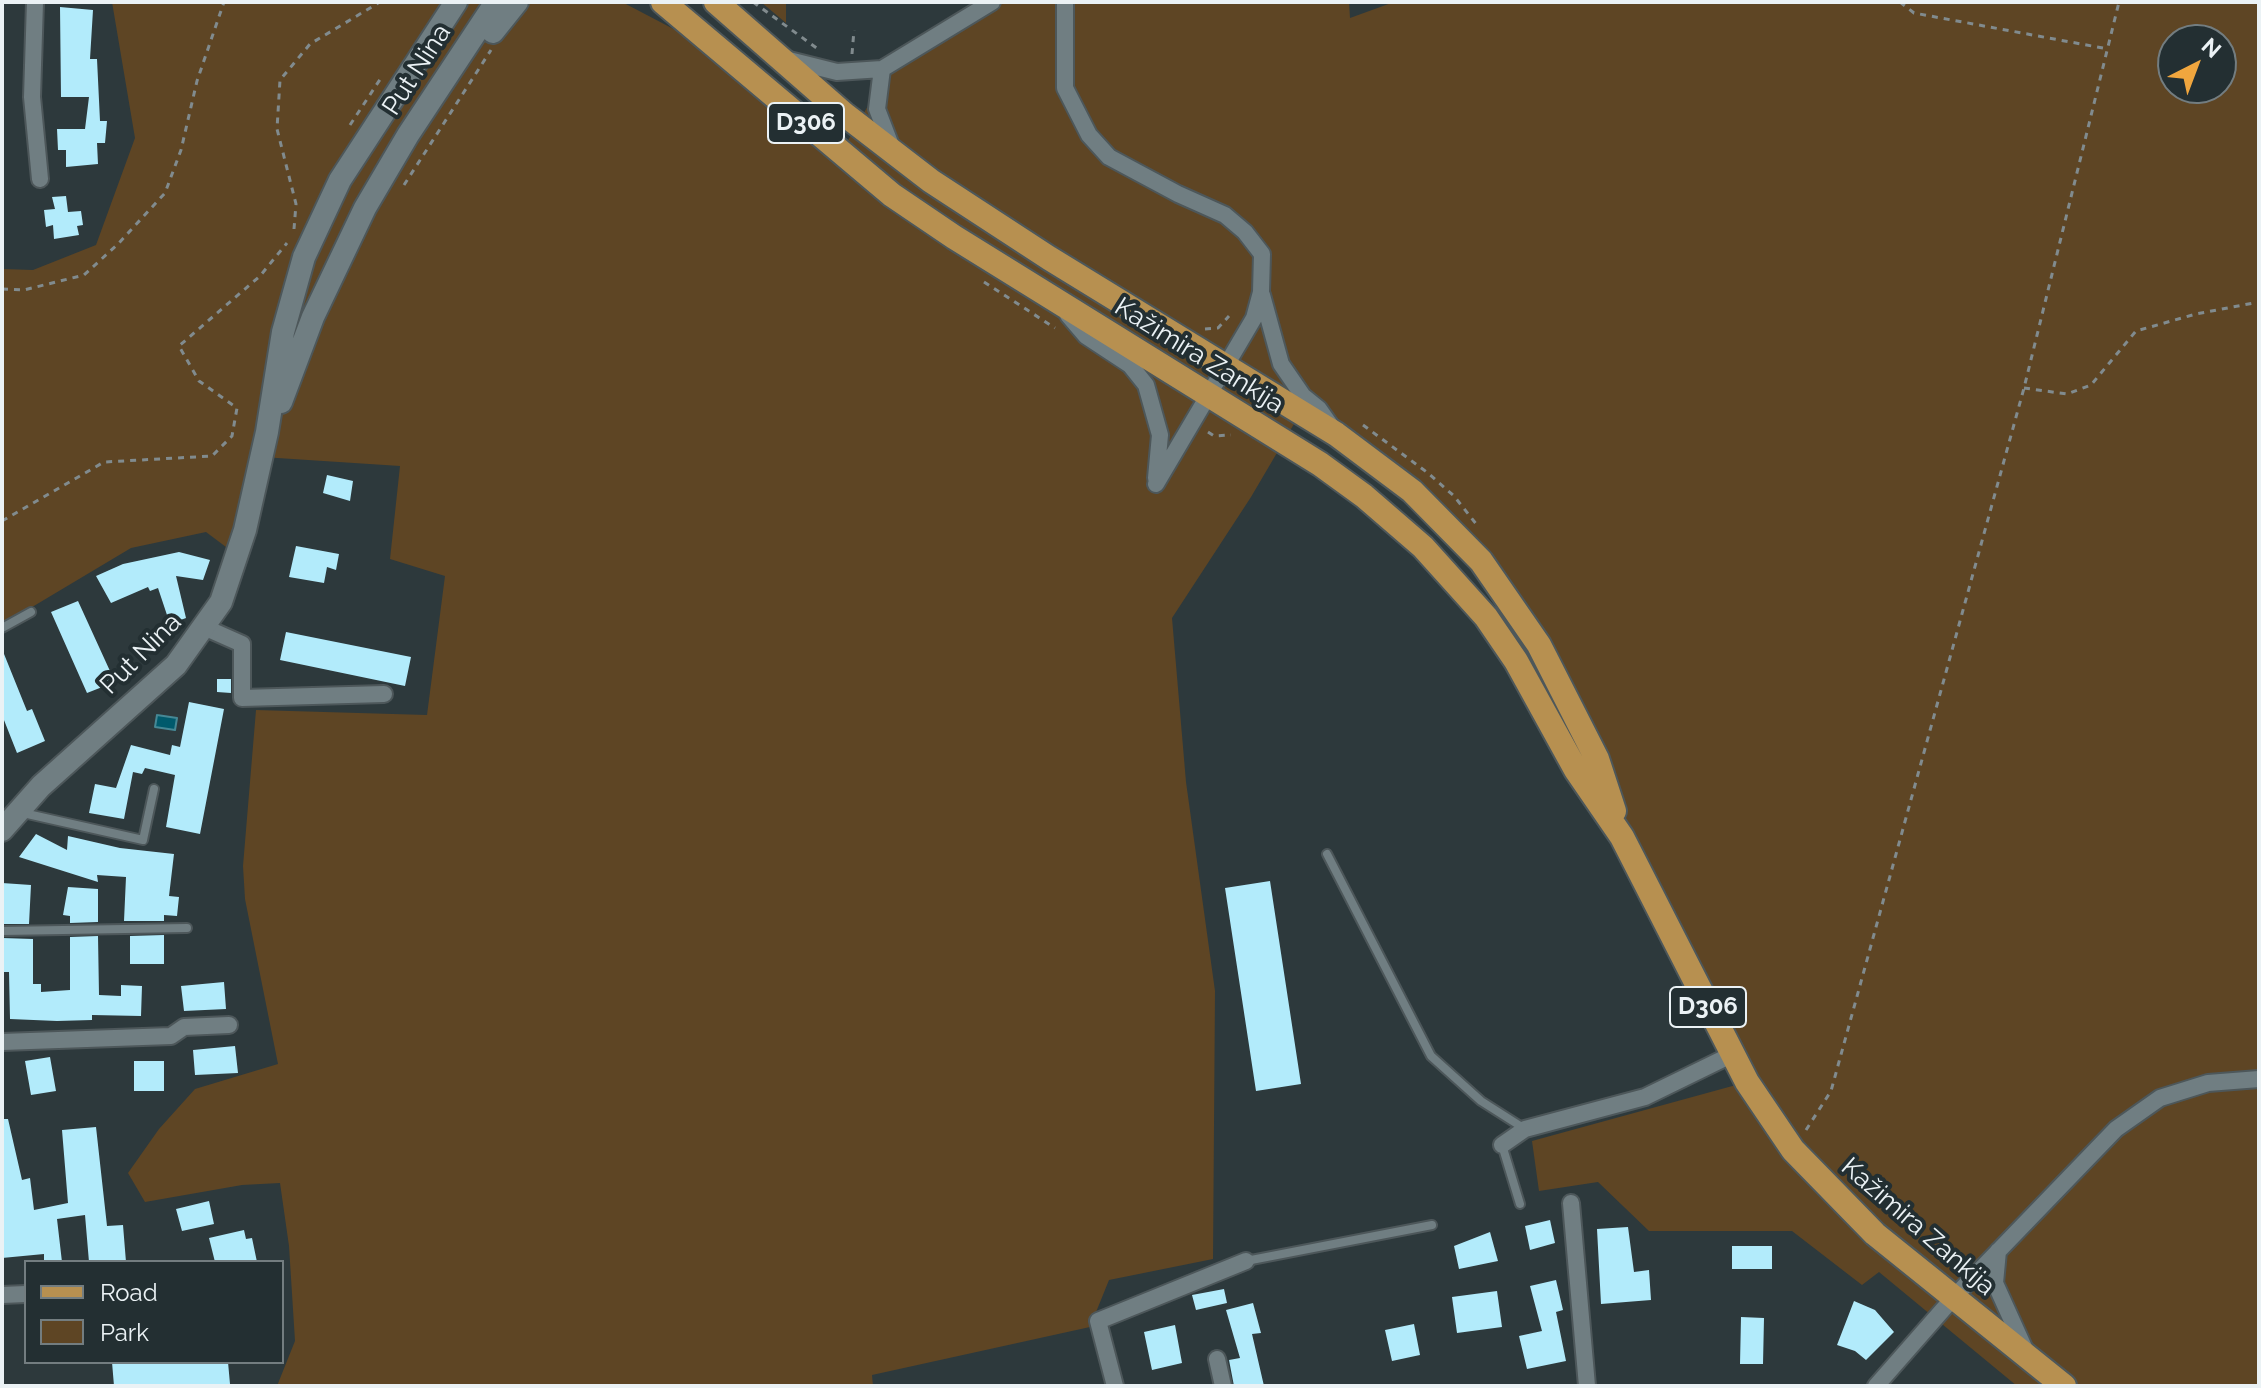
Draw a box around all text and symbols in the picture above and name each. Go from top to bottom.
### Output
street label: Put Nina [376,19,458,121]
north arrow [2157,24,2237,104]
text: N [2197,32,2227,63]
road number: D306 [768,103,844,143]
street label: Kažimira Zankija [1109,291,1289,421]
street label: Put Nina [94,607,188,701]
road number: D306 [1670,987,1746,1027]
street label: Kažimira Zankija [1835,1152,2001,1302]
legend [24,1260,284,1364]
text: Road [100,1278,158,1307]
text: Park [100,1318,149,1347]

